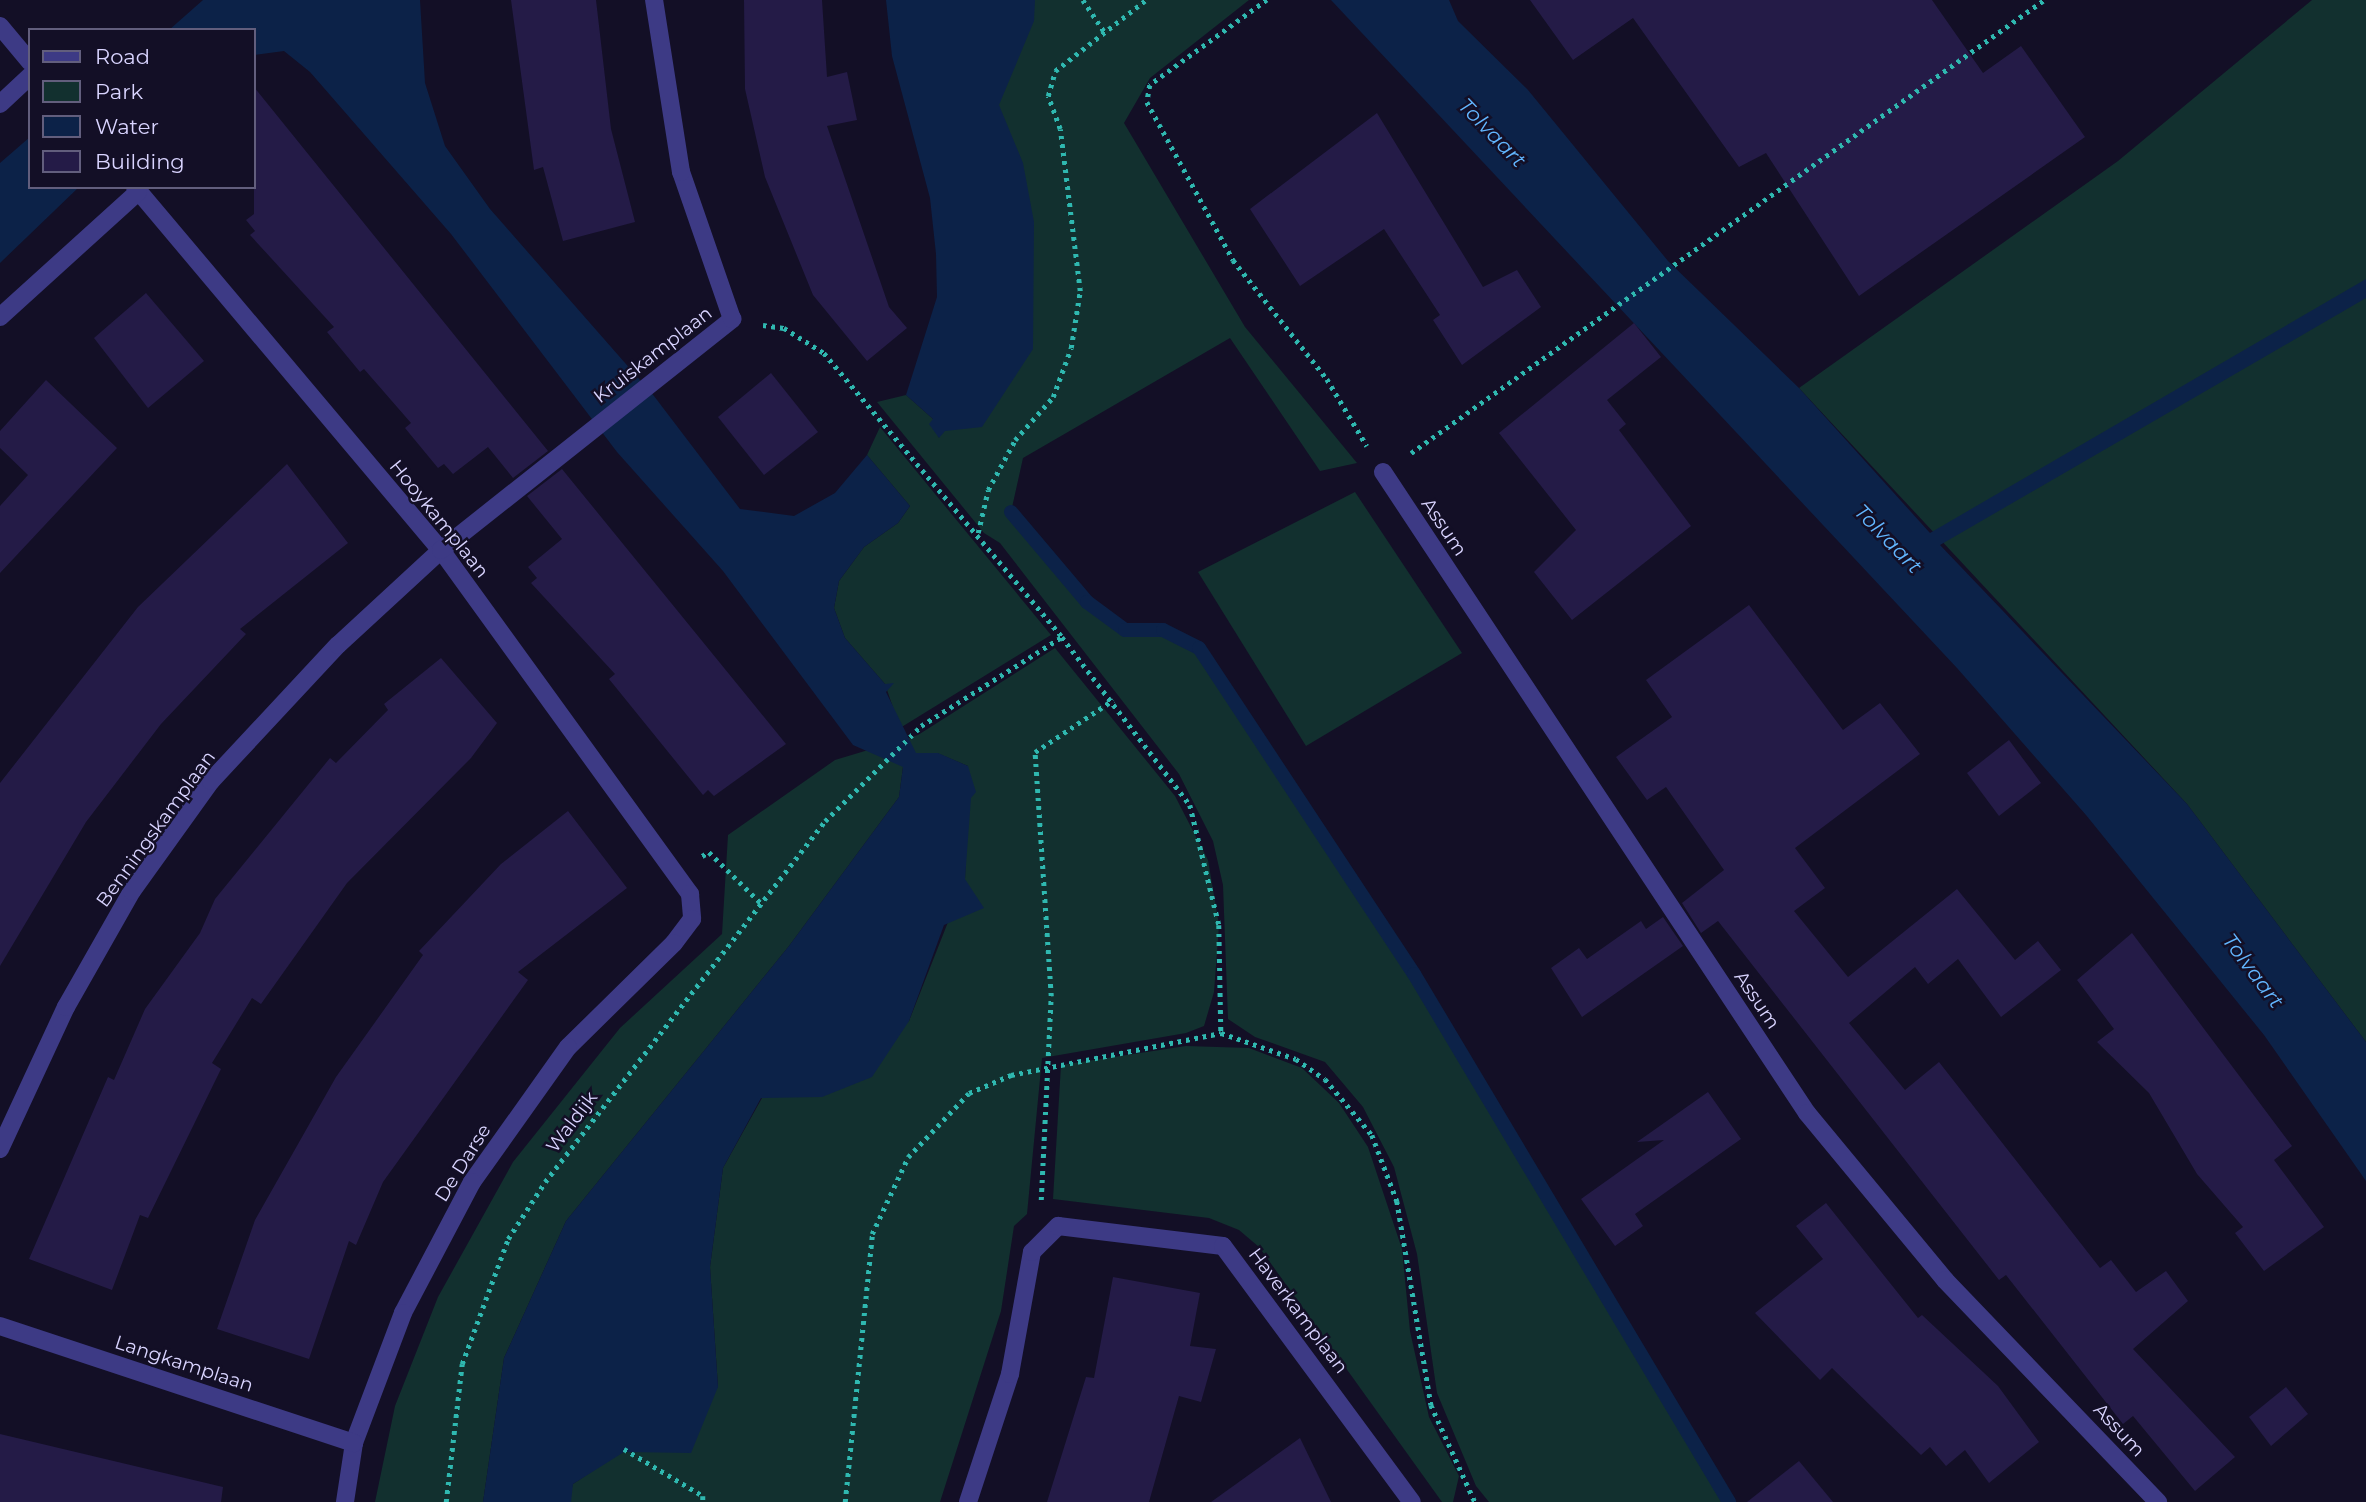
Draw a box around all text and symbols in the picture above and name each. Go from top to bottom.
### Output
legend [28,28,256,189]
text: Road [95,44,150,69]
text: Park [95,79,143,104]
water label: Tolvaart [1453,93,1531,173]
text: Water [95,114,159,139]
text: Building [95,149,185,174]
street label: Kruiskamplaan [589,302,717,408]
street label: Hooykamplaan [384,455,494,583]
street label: Assum [1416,494,1472,560]
water label: Tolvaart [1849,499,1927,579]
street label: Benningskamplaan [92,746,220,912]
water label: Tolvaart [2217,929,2289,1013]
street label: Assum [1729,967,1785,1033]
street label: Waldijk [542,1087,602,1157]
street label: De Darse [430,1120,496,1206]
street label: Haverkamplaan [1243,1244,1353,1378]
street label: Langkamplaan [112,1331,256,1397]
street label: Assum [2088,1398,2150,1462]

